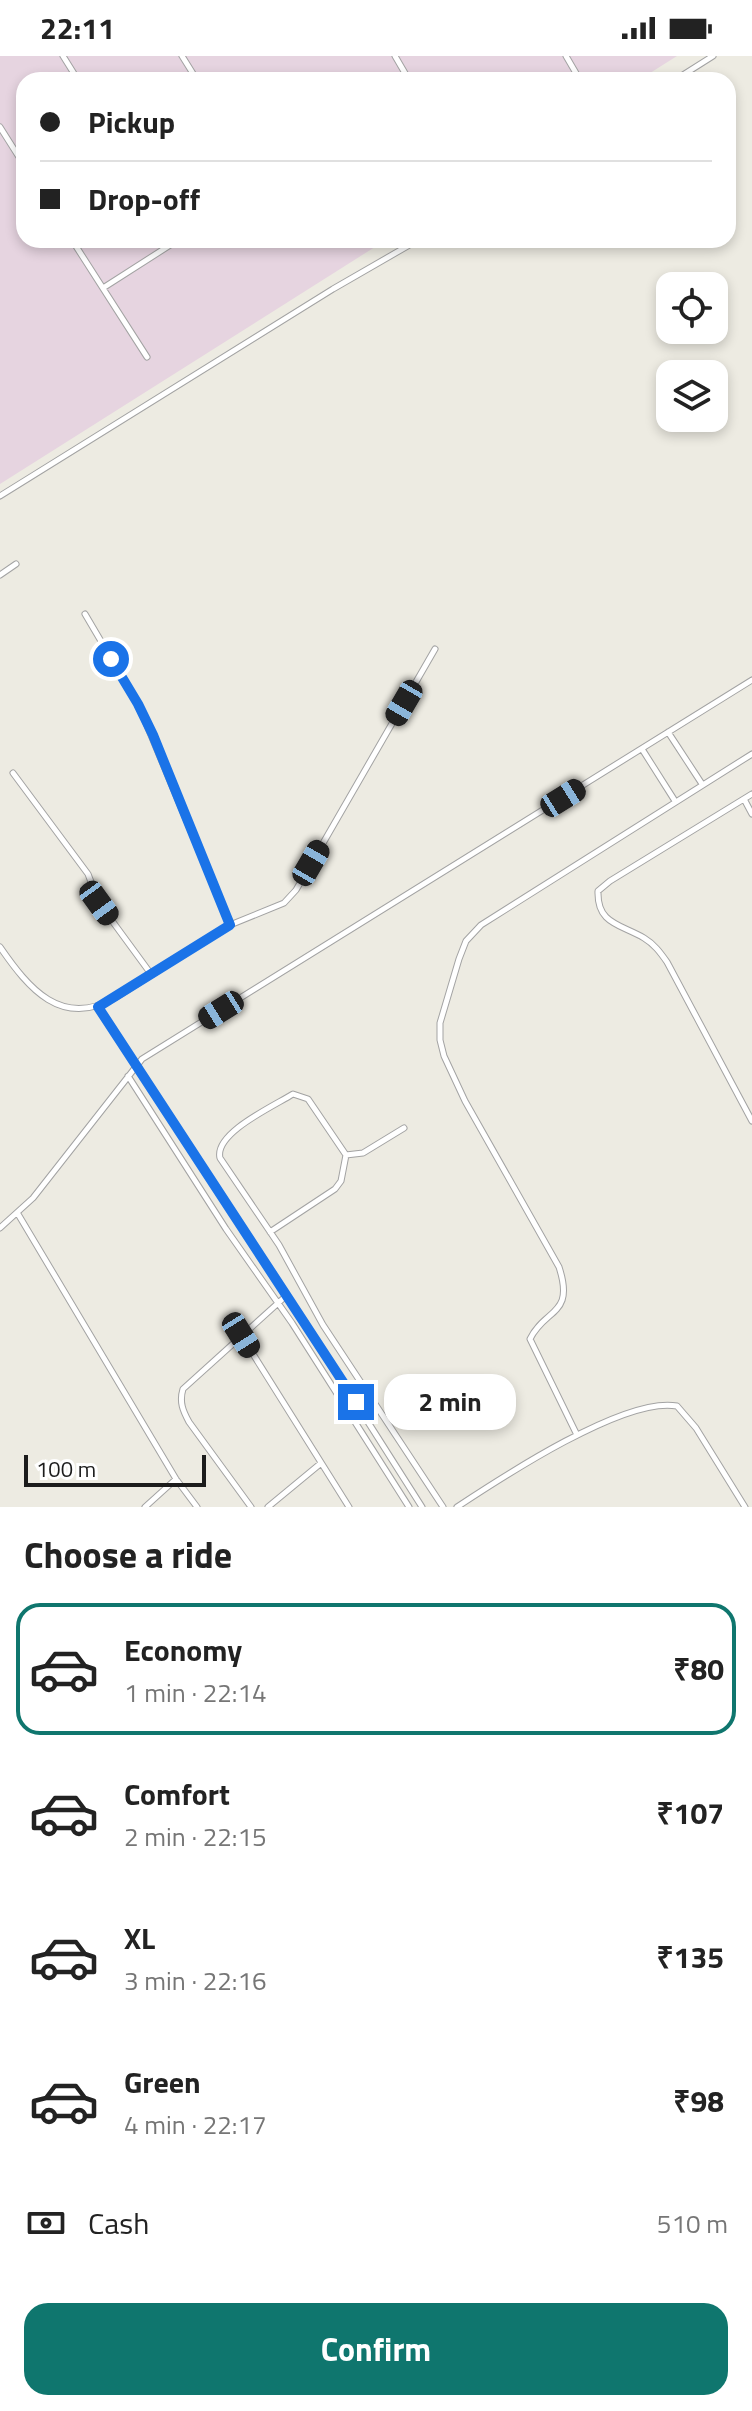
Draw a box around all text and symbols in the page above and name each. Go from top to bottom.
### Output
text: 22:11 [40,5,115,51]
text: Pickup [88,99,175,145]
text: Drop-off [88,176,200,222]
map controls [656,272,728,432]
button: locate [656,272,728,344]
button: layers [656,360,728,432]
route start [93,641,129,677]
car [382,676,426,730]
car [536,775,590,821]
car [289,836,333,890]
car [75,877,123,929]
car [194,987,248,1033]
car [218,1308,264,1362]
callout: 2 min [384,1374,516,1430]
text: 2 min [418,1382,482,1421]
route end [338,1384,374,1420]
scale bar [24,1451,206,1487]
text: 100 m [36,1452,96,1486]
text: Choose a ride [24,1527,232,1582]
text: Economy [124,1627,242,1673]
icon: car [28,1633,100,1705]
text: ₹80 [673,1646,724,1692]
text: 1 min · 22:14 [124,1673,267,1712]
text: Comfort [124,1771,230,1817]
icon: car [28,1777,100,1849]
text: ₹107 [656,1790,724,1836]
text: 2 min · 22:15 [124,1817,267,1856]
text: XL [124,1915,155,1961]
icon: car [28,1921,100,1993]
text: ₹135 [656,1934,724,1980]
text: 3 min · 22:16 [124,1961,267,2000]
text: Green [124,2059,201,2105]
icon: car [28,2065,100,2137]
text: ₹98 [673,2078,724,2124]
text: 4 min · 22:17 [124,2105,267,2144]
text: Cash [88,2200,149,2246]
icon: cash [24,2201,68,2245]
text: 510 m [657,2204,728,2243]
button: Confirm [24,2303,728,2395]

